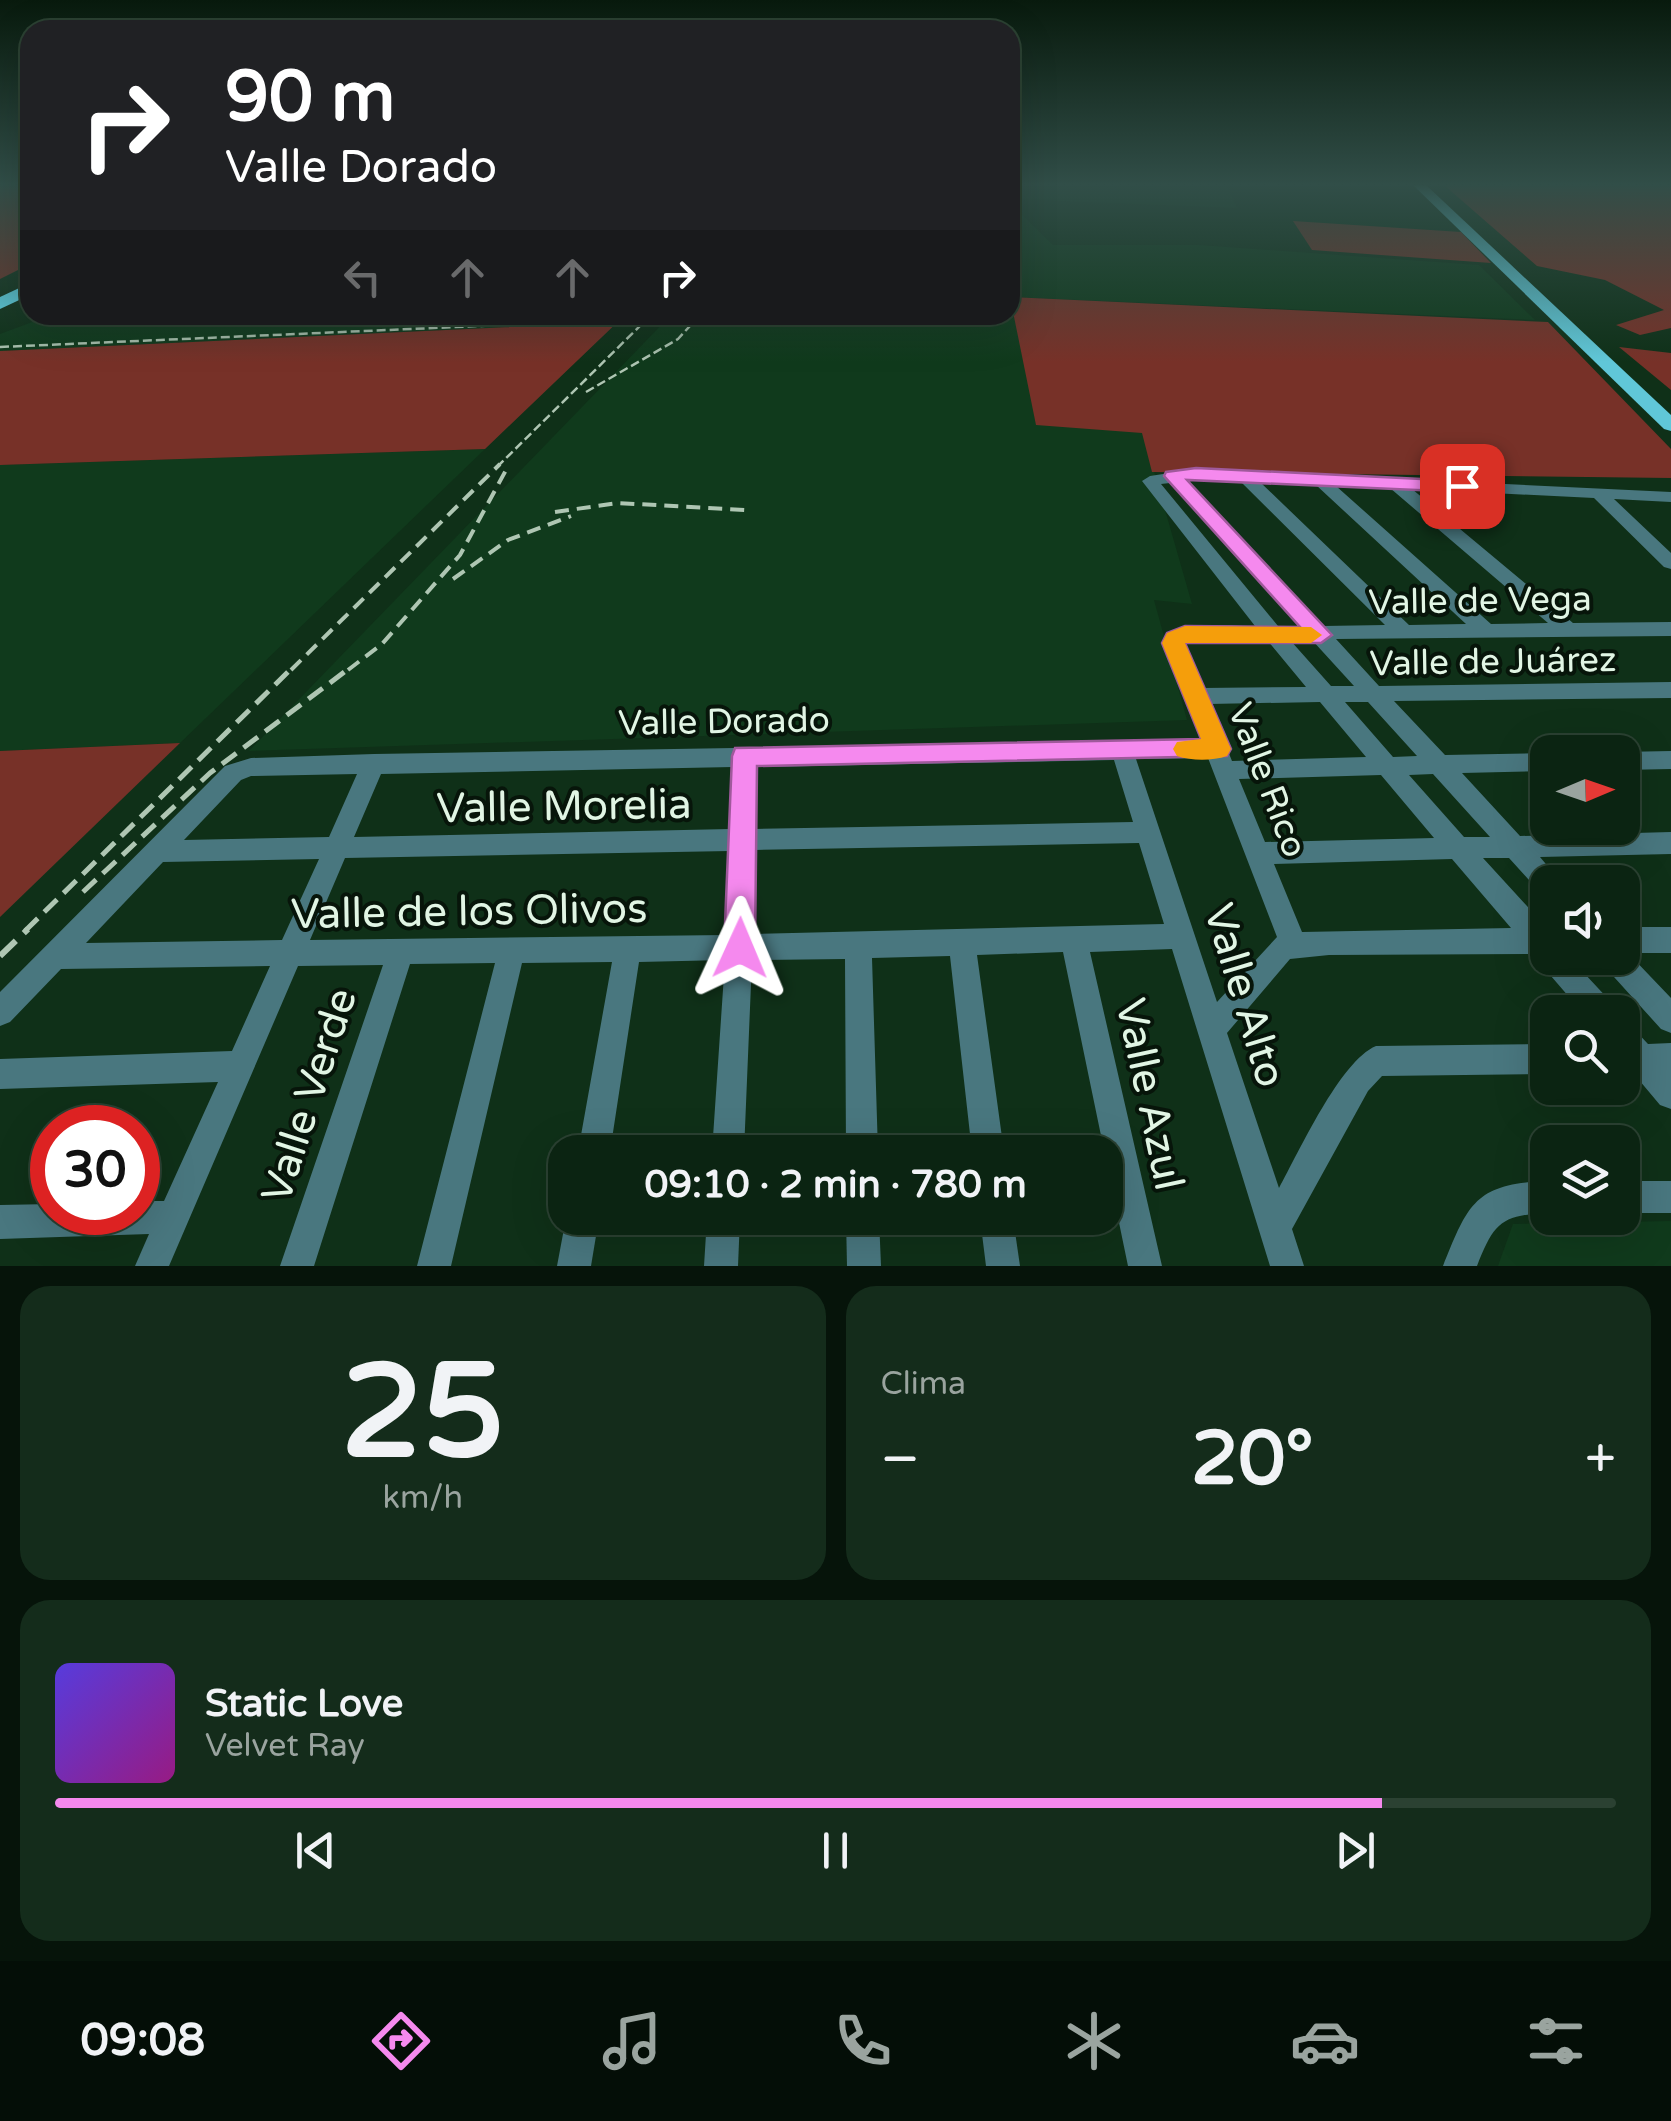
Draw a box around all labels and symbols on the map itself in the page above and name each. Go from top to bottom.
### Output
pin [1420,444,1505,529]
street label: Valle de Vega [1368,578,1592,624]
street label: Valle de Juárez [1369,639,1617,685]
street label: Valle Rico [1218,697,1316,863]
street label: Valle Dorado [618,699,830,745]
north arrow [1530,735,1640,845]
street label: Valle Morelia [436,779,692,834]
street label: Valle de los Olivos [290,883,648,940]
position arrow [688,896,792,1000]
street label: Valle Alto [1193,898,1297,1093]
street label: Valle Verde [251,982,368,1209]
street label: Valle Azul [1104,994,1195,1195]
speed limit sign: 30 [30,1105,160,1235]

